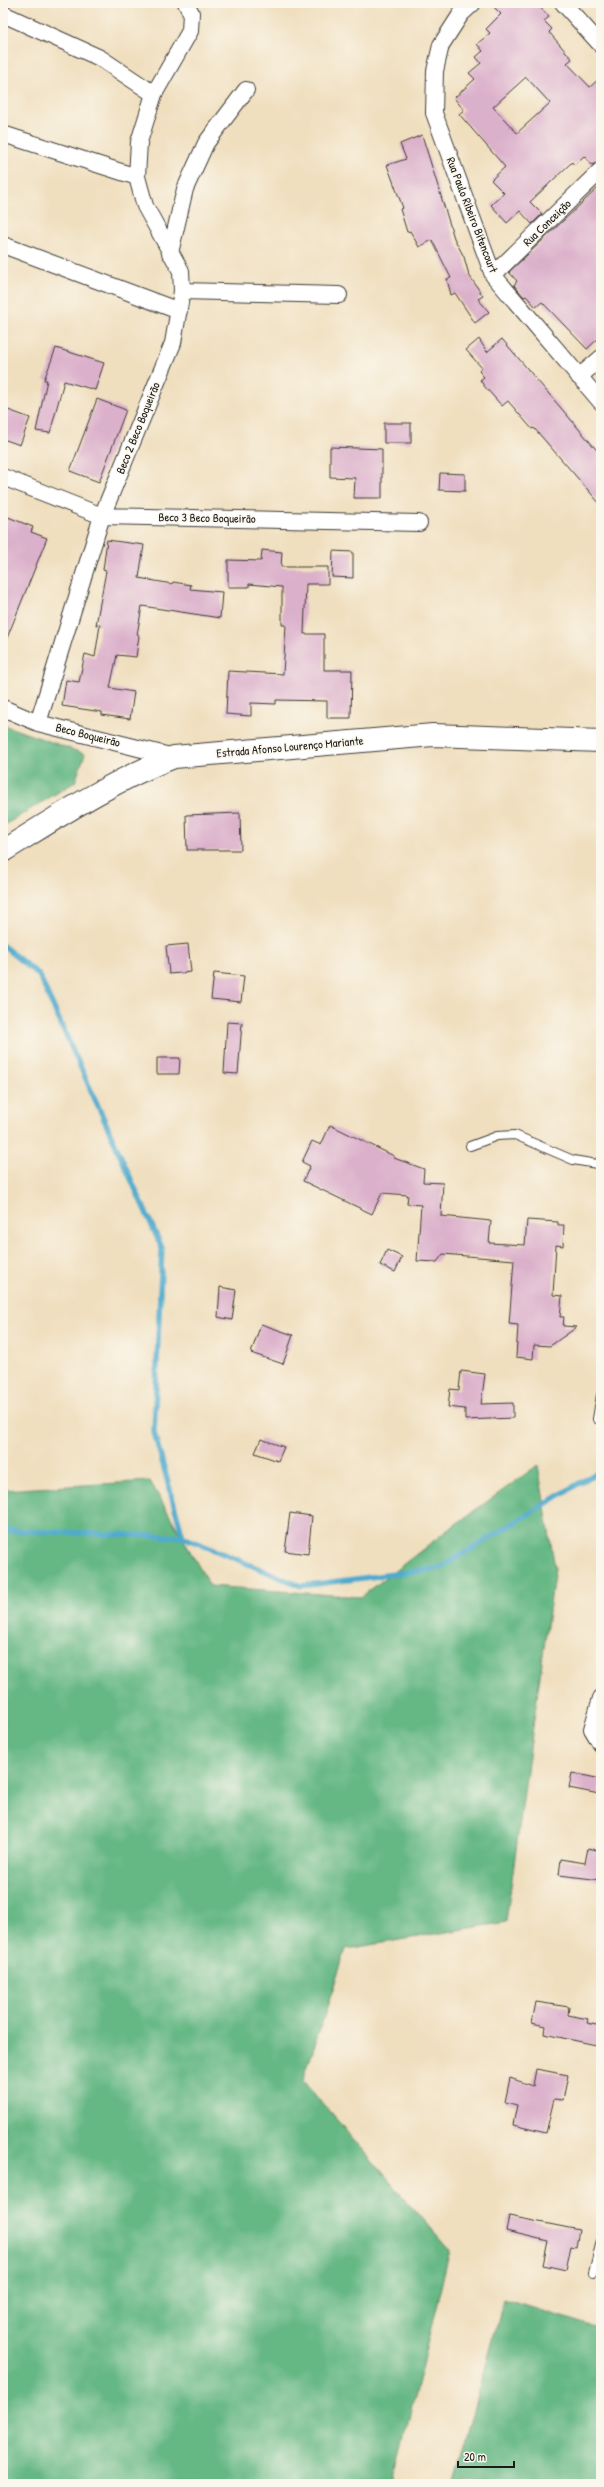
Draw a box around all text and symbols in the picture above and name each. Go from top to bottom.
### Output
street label: Rua Paulo Ribeiro Bitencourt [443,155,503,276]
street label: Rua Conceição [519,195,575,250]
street label: Beco 2 Beco Boqueirão [111,379,164,476]
street label: Beco 3 Beco Boqueirão [158,508,256,527]
street label: Beco Boqueirão [54,718,122,751]
street label: Estrada Afonso Lourenço Mariante [216,732,364,761]
scale bar [458,2443,514,2469]
text: 20 m [464,2448,486,2465]

